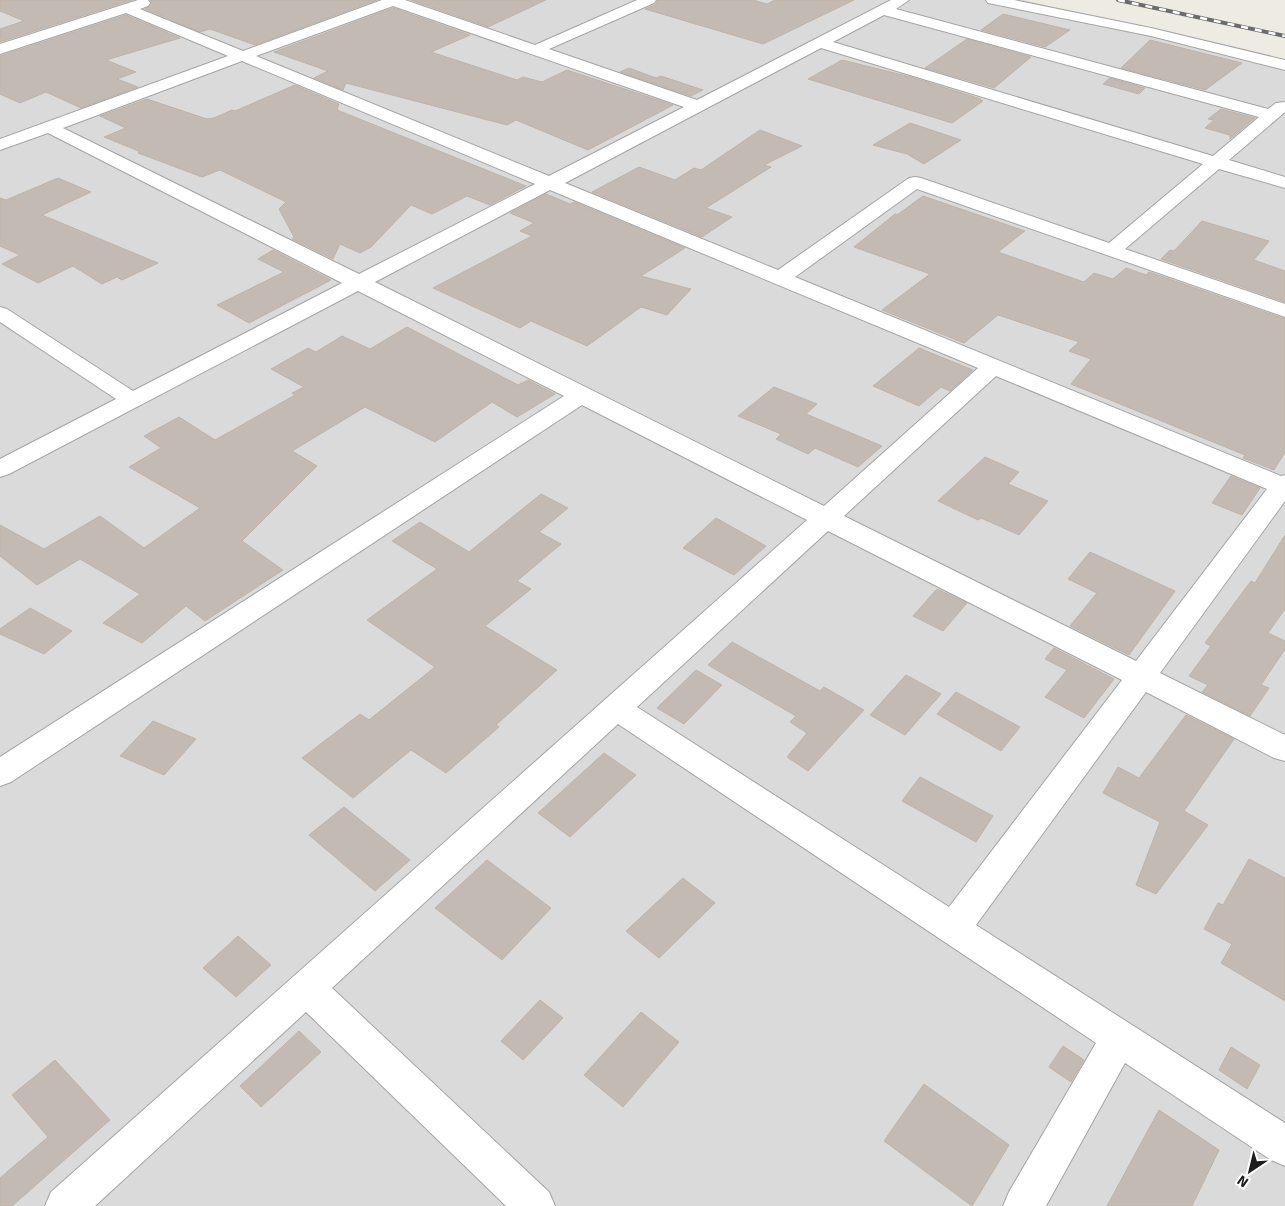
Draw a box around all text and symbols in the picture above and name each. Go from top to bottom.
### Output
north arrow [1225,1146,1275,1196]
text: N [1234,1171,1252,1191]

